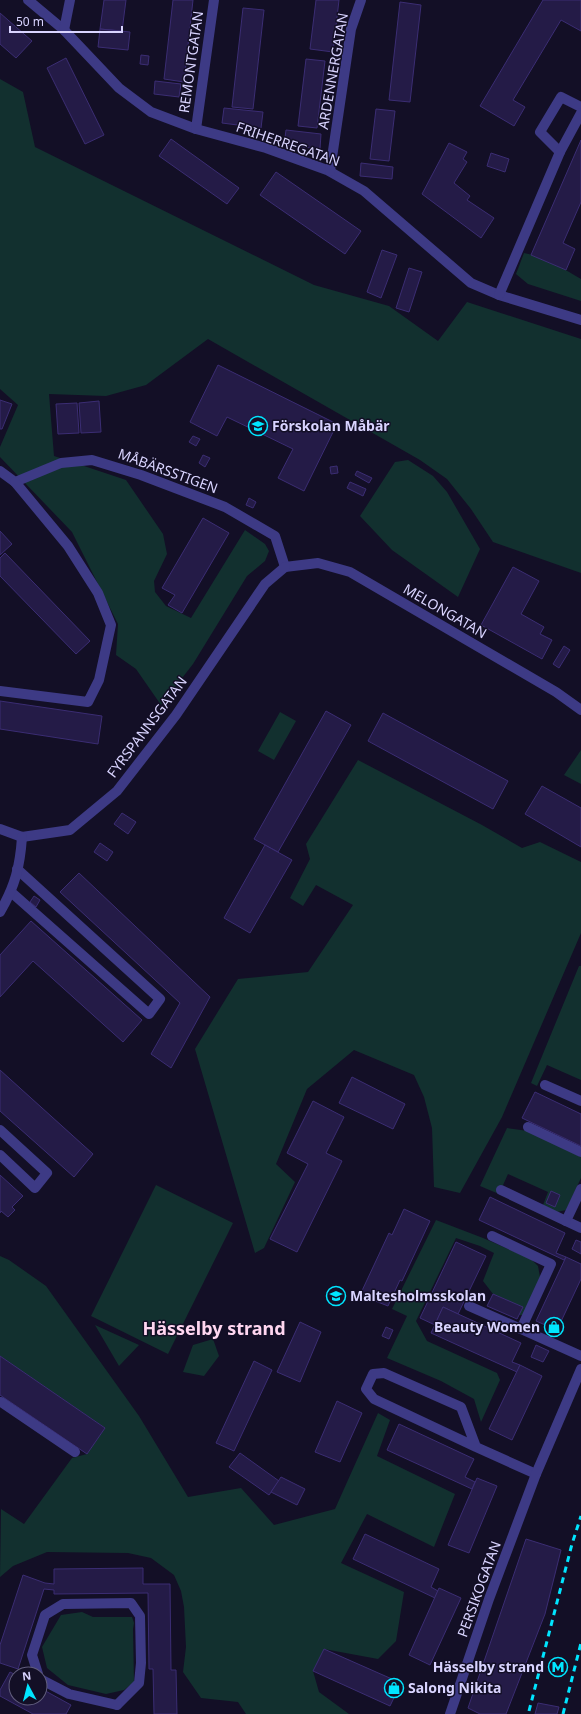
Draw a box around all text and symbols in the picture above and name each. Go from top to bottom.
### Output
scale bar [10,8,122,34]
street label: REMONTGATAN [174,10,207,114]
street label: ARDENNERGATAN [313,11,352,131]
text: 50 m [16,13,44,30]
street label: FRIHERREGATAN [234,117,343,170]
school or university icon: Förskolan Måbär [247,415,269,437]
place label: Förskolan Måbär [272,416,390,435]
street label: MÅBÄRSSTIGEN [116,444,221,497]
street label: MELONGATAN [400,579,491,642]
street label: FYRSPANNSGATAN [102,672,191,781]
school or university icon: Maltesholmsskolan [325,1285,347,1307]
place label: Maltesholmsskolan [350,1286,486,1305]
district label: Hässelby strand [142,1316,286,1340]
shop icon: Beauty Women [543,1316,565,1338]
place label: Beauty Women [434,1317,540,1336]
street label: PERSIKOGATAN [452,1538,505,1640]
metro station icon: Hässelby strand [547,1656,569,1678]
place label: Hässelby strand [433,1657,544,1676]
north arrow [8,1666,48,1706]
text: N [21,1668,32,1684]
shop icon: Salong Nikita [383,1677,405,1699]
place label: Salong Nikita [408,1678,502,1697]

